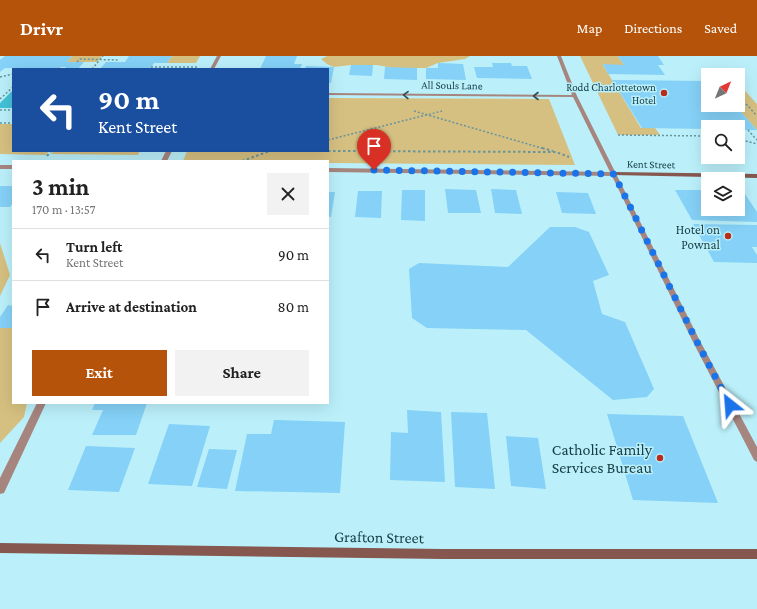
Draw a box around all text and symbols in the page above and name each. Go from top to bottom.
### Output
text: Drivr [20,18,63,39]
text: Map [577,20,602,36]
text: Directions [624,20,682,36]
text: Saved [704,20,737,36]
north arrow [701,68,745,112]
map controls [701,68,745,216]
street label: All Souls Lane [421,78,483,92]
place label: Rodd Charlottetown Hotel [566,81,656,106]
icon: left [32,84,84,136]
text: 90 m [98,84,159,115]
marker: Rodd Charlottetown Hotel [659,88,669,98]
one-way arrow [403,91,409,99]
one-way arrow [533,92,539,100]
text: Kent Street [98,117,177,137]
button: search [701,120,745,164]
pin [357,129,391,170]
icon: arrive [363,135,385,157]
street label: Kent Street [627,158,676,170]
button: layers [701,172,745,216]
text: 3 min [32,173,89,200]
button: close [267,173,309,215]
text: 170 m · 13:57 [32,202,96,217]
place label: Hotel on Pownal [676,222,721,252]
marker: Hotel on Pownal [723,231,733,241]
text: Turn left [66,239,122,255]
icon: left [32,244,54,266]
text: 90 m [278,247,309,263]
text: Kent Street [66,255,123,270]
icon: arrive [32,296,54,318]
text: Arrive at destination [66,299,197,315]
text: 80 m [278,299,309,315]
button: Exit [32,350,167,396]
button: Share [175,350,309,396]
position arrow [709,384,751,426]
place label: Catholic Family Services Bureau [552,441,653,476]
marker: Catholic Family Services Bureau [655,453,665,463]
street label: Grafton Street [334,528,425,546]

